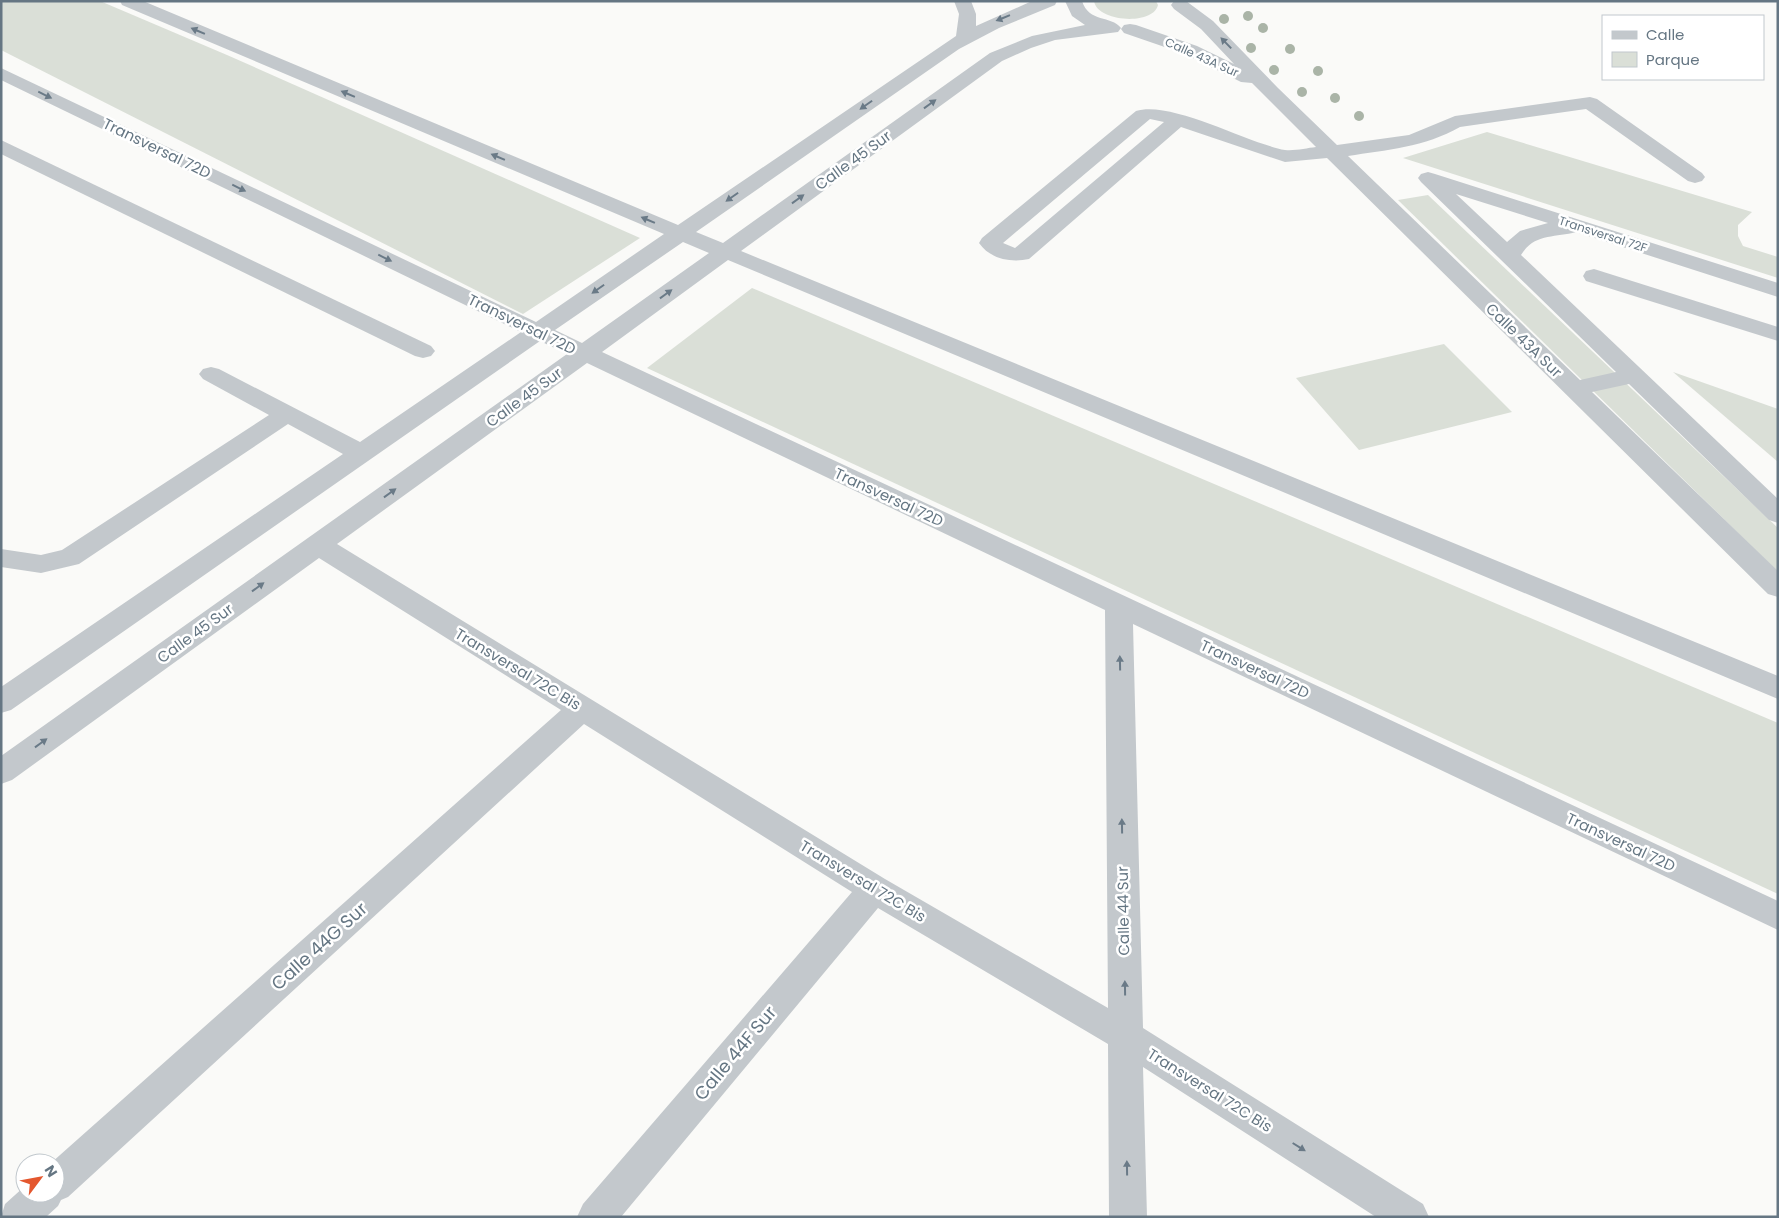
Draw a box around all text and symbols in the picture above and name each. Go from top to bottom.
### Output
one-way arrow [996,15,1010,23]
legend [1602,15,1764,80]
text: Calle [1646,24,1684,45]
one-way arrow [191,26,205,34]
street label: Calle 43A Sur [1162,33,1242,81]
one-way arrow [1220,38,1232,50]
text: Parque [1646,49,1699,70]
one-way arrow [341,89,355,97]
one-way arrow [38,91,52,99]
one-way arrow [923,99,936,110]
one-way arrow [859,100,873,110]
street label: Transversal 72D [100,113,214,183]
street label: Calle 45 Sur [811,125,896,195]
one-way arrow [491,152,505,160]
one-way arrow [232,184,246,192]
one-way arrow [725,192,739,202]
one-way arrow [791,194,805,204]
street label: Transversal 72F [1557,212,1649,256]
one-way arrow [641,215,655,223]
one-way arrow [378,254,393,262]
one-way arrow [592,285,605,294]
street label: Transversal 72D [465,289,579,359]
one-way arrow [659,289,673,299]
street label: Calle 43A Sur [1481,298,1567,382]
street label: Calle 45 Sur [482,362,567,432]
street label: Transversal 72D [831,463,947,531]
one-way arrow [383,487,396,498]
one-way arrow [251,582,265,592]
street label: Calle 45 Sur [153,598,238,668]
street label: Transversal 72C Bis [451,623,585,715]
street label: Transversal 72D [1197,635,1313,703]
one-way arrow [1115,655,1123,671]
one-way arrow [34,738,48,748]
street label: Transversal 72D [1563,808,1679,876]
one-way arrow [1118,817,1126,833]
street label: Transversal 72C Bis [796,835,930,927]
street label: Calle 44 Sur [1112,866,1134,956]
street label: Calle 44G Sur [266,896,373,996]
one-way arrow [1120,980,1128,996]
street label: Calle 44F Sur [688,1000,782,1106]
street label: Transversal 72C Bis [1144,1043,1276,1137]
one-way arrow [1293,1142,1306,1151]
north arrow [15,1153,65,1203]
one-way arrow [1123,1160,1131,1176]
text: N [40,1161,62,1181]

